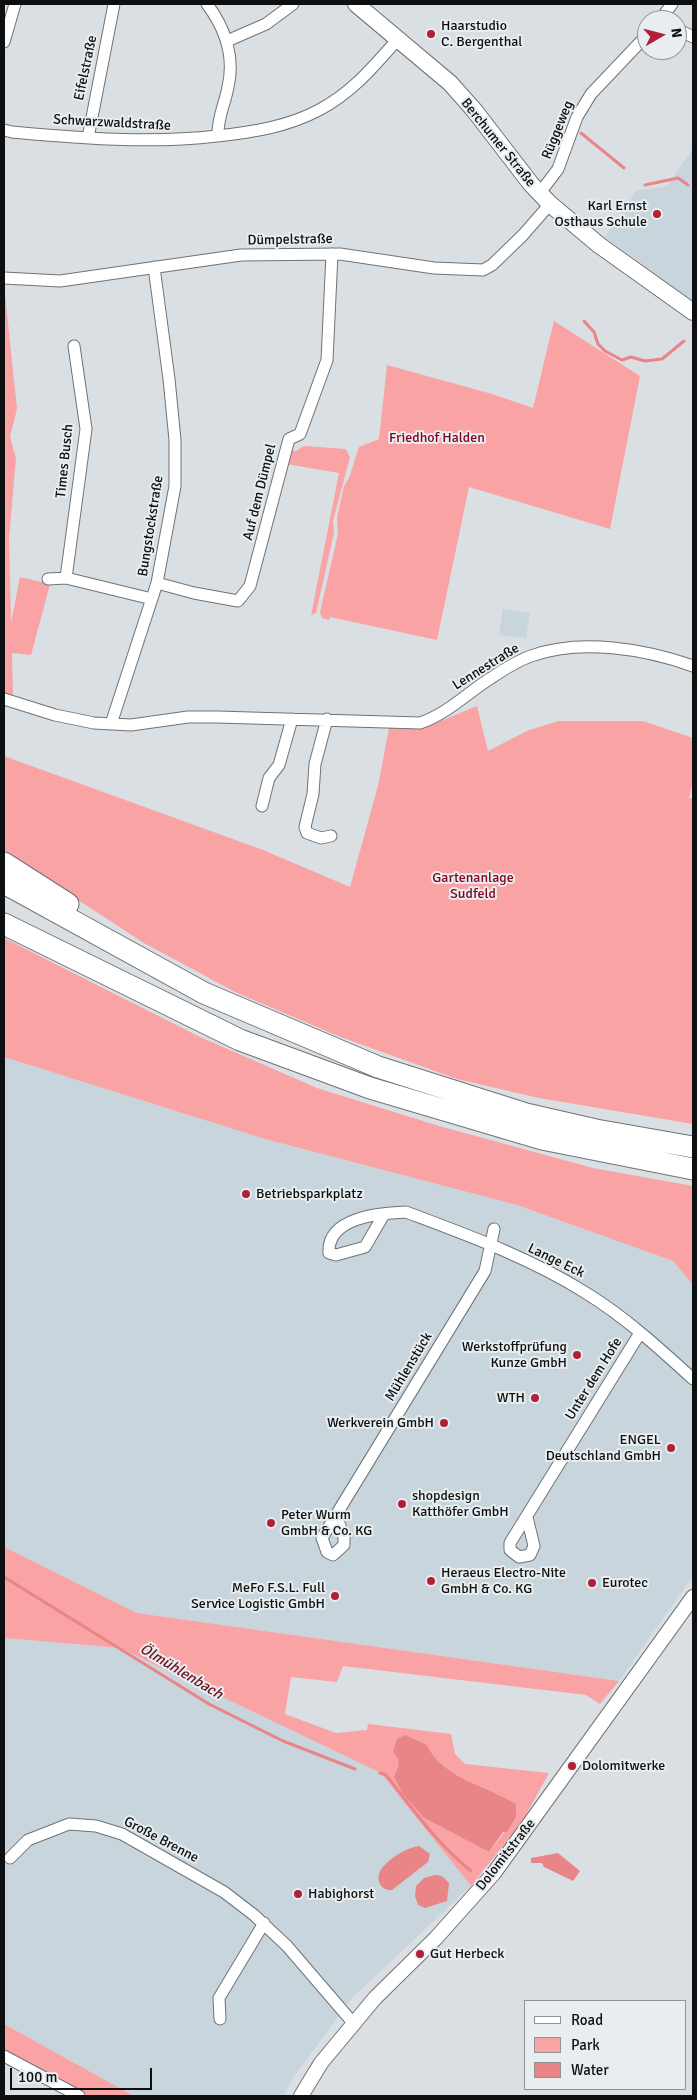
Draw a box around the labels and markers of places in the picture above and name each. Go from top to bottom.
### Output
place label: Haarstudio C. Bergenthal [441,18,522,50]
marker: Haarstudio C. Bergenthal [425,28,437,40]
place label: Karl Ernst Osthaus Schule [555,198,647,230]
marker: Karl Ernst Osthaus Schule [651,208,663,220]
place label: Betriebsparkplatz [256,1186,363,1202]
marker: Betriebsparkplatz [240,1188,252,1200]
place label: Werkstoffprüfung Kunze GmbH [462,1339,567,1371]
marker: Werkstoffprüfung Kunze GmbH [571,1349,583,1361]
place label: WTH [497,1390,525,1406]
marker: WTH [529,1392,541,1404]
place label: Werkverein GmbH [327,1415,434,1431]
marker: Werkverein GmbH [438,1417,450,1429]
place label: ENGEL Deutschland GmbH [546,1432,661,1464]
marker: ENGEL Deutschland GmbH [665,1442,677,1454]
place label: shopdesign Katthöfer GmbH [412,1488,509,1520]
marker: shopdesign Katthöfer GmbH [396,1498,408,1510]
place label: Peter Wurm GmbH & Co. KG [281,1507,372,1540]
marker: Peter Wurm GmbH & Co. KG [265,1517,277,1529]
place label: Heraeus Electro-Nite GmbH & Co. KG [441,1565,566,1598]
marker: Heraeus Electro-Nite GmbH & Co. KG [425,1575,437,1587]
place label: Eurotec [602,1575,648,1591]
marker: Eurotec [586,1577,598,1589]
place label: MeFo F.S.L. Full Service Logistic GmbH [191,1580,325,1612]
marker: MeFo F.S.L. Full Service Logistic GmbH [329,1590,341,1602]
place label: Dolomitwerke [582,1758,665,1774]
marker: Dolomitwerke [566,1760,578,1772]
place label: Habighorst [308,1886,374,1902]
marker: Habighorst [292,1888,304,1900]
place label: Gut Herbeck [430,1946,504,1962]
marker: Gut Herbeck [414,1948,426,1960]

